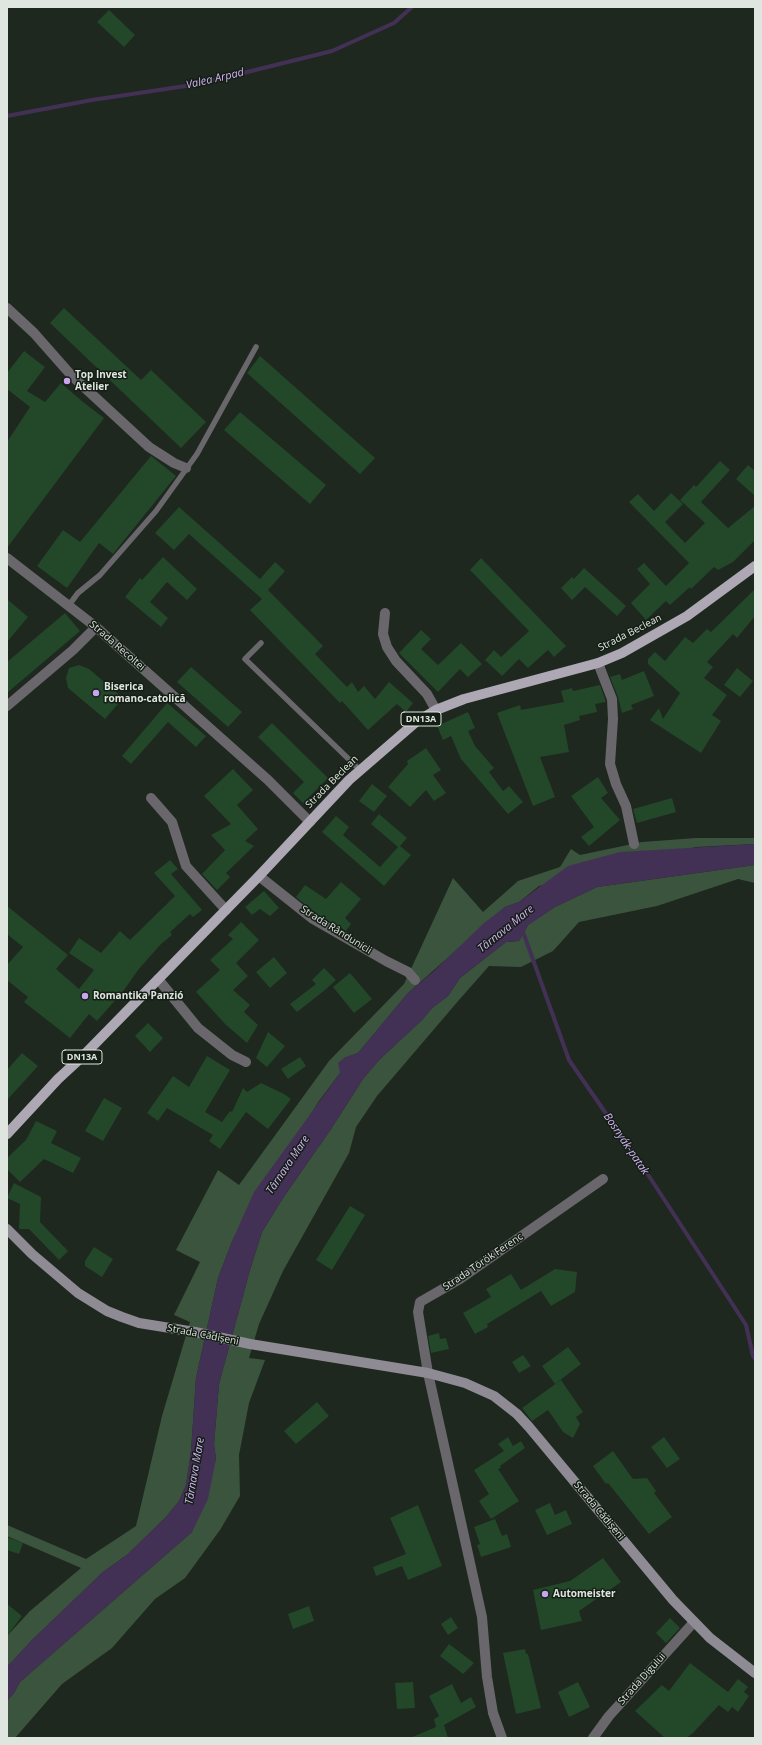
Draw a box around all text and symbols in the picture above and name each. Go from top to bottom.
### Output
water label: Valea Arpad [185,66,245,92]
place label: Top Invest Atelier [75,369,127,392]
marker: Top Invest Atelier [62,376,72,386]
street label: Strada Beclean [596,612,664,654]
street label: Strada Recoltei [87,619,147,673]
place label: Biserica romano-catolică [104,681,186,704]
marker: Biserica romano-catolică [91,688,101,698]
road number: DN13A [401,712,441,726]
street label: Strada Beclean [303,753,361,811]
water label: Târnava Mare [475,902,537,956]
street label: Strada Rândunicii [298,903,374,957]
place label: Romantika Panzió [93,990,183,1002]
marker: Romantika Panzió [80,991,90,1001]
road number: DN13A [62,1050,102,1064]
water label: Bosnyák-patak [600,1111,652,1177]
water label: Târnava Mare [264,1133,312,1197]
street label: Strada Török Ferenc [441,1231,525,1293]
street label: Strada Cădișeni [166,1322,240,1348]
water label: Târnava Mare [183,1436,207,1506]
street label: Strada Cădișeni [571,1479,627,1543]
place label: Automeister [553,1588,616,1600]
marker: Automeister [540,1589,550,1599]
street label: Strada Digului [616,1651,668,1707]

